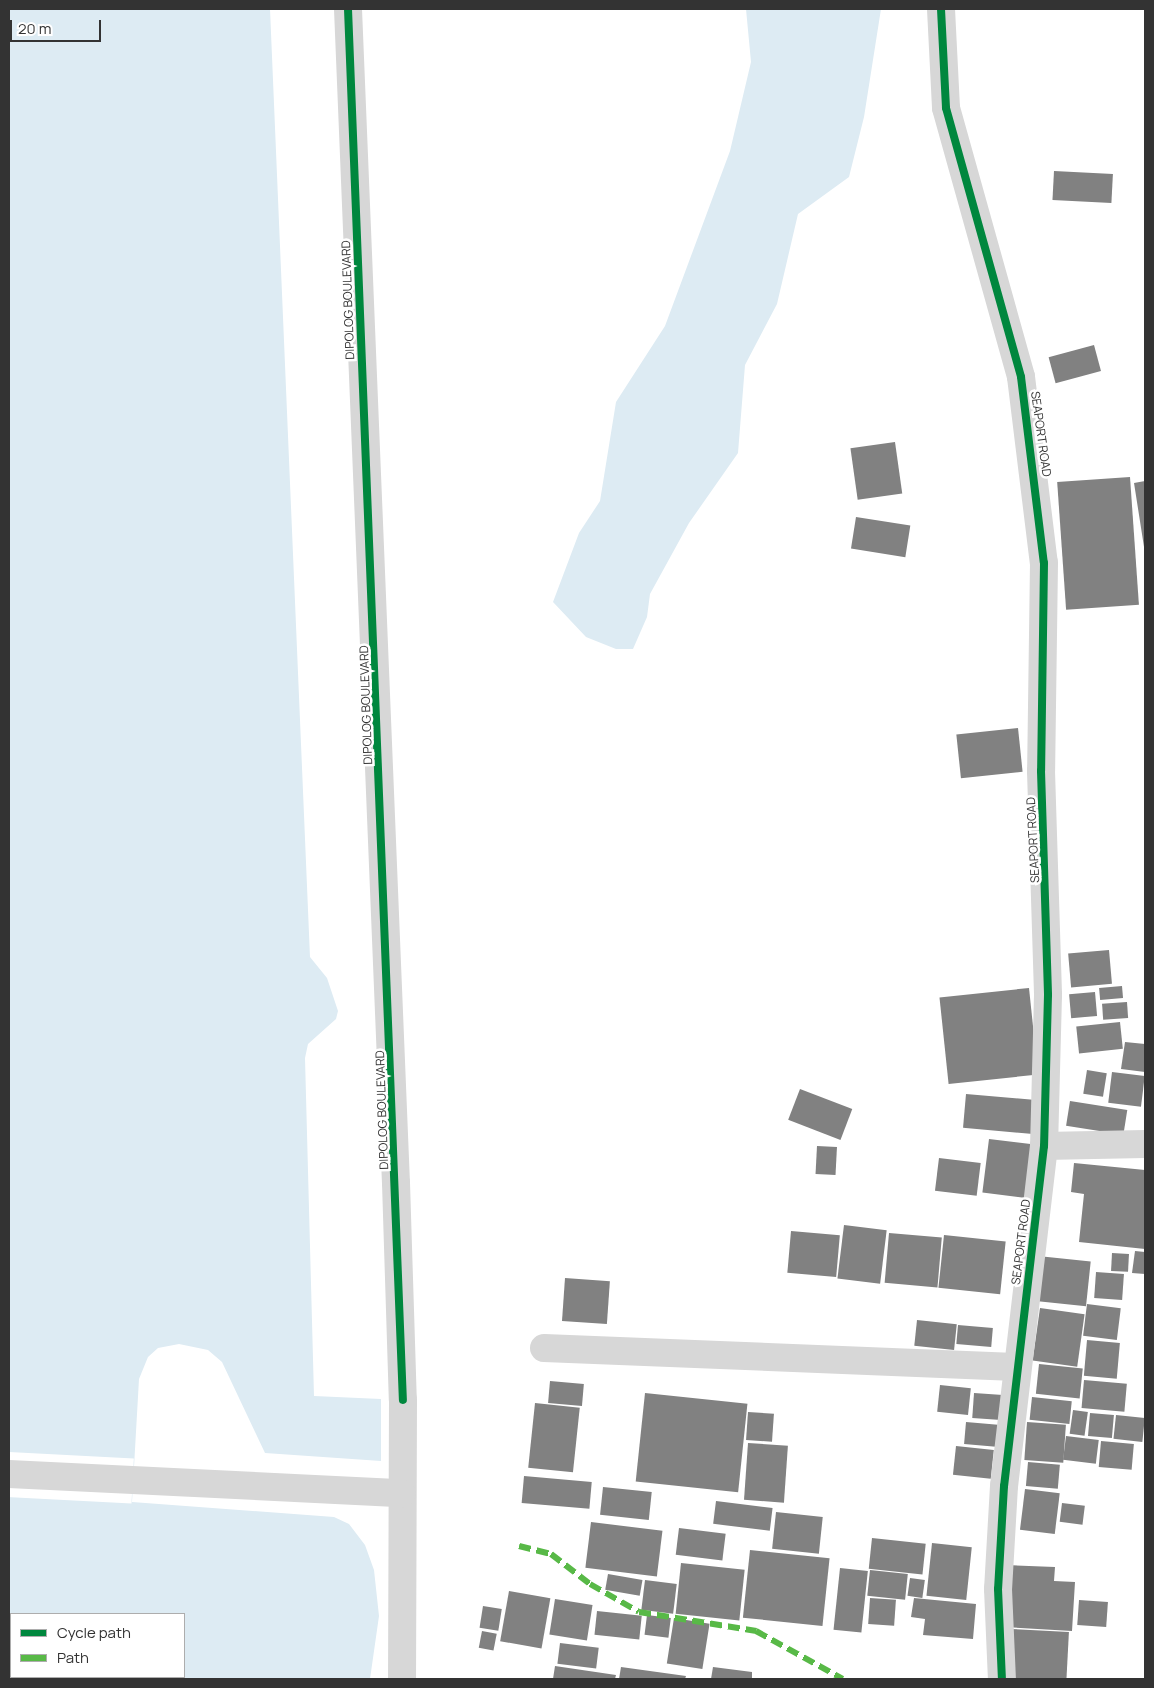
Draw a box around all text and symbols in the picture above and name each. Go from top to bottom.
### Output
scale bar [12,10,104,42]
text: 20 m [18,18,51,39]
street label: DIPOLOG BOULEVARD [339,240,357,360]
street label: SEAPORT ROAD [1028,390,1054,478]
street label: DIPOLOG BOULEVARD [357,645,375,765]
street label: SEAPORT ROAD [1024,796,1042,884]
street label: DIPOLOG BOULEVARD [373,1050,391,1170]
street label: SEAPORT ROAD [1009,1198,1033,1286]
legend [10,1613,185,1678]
text: Cycle path [57,1622,131,1643]
text: Path [57,1647,89,1668]

